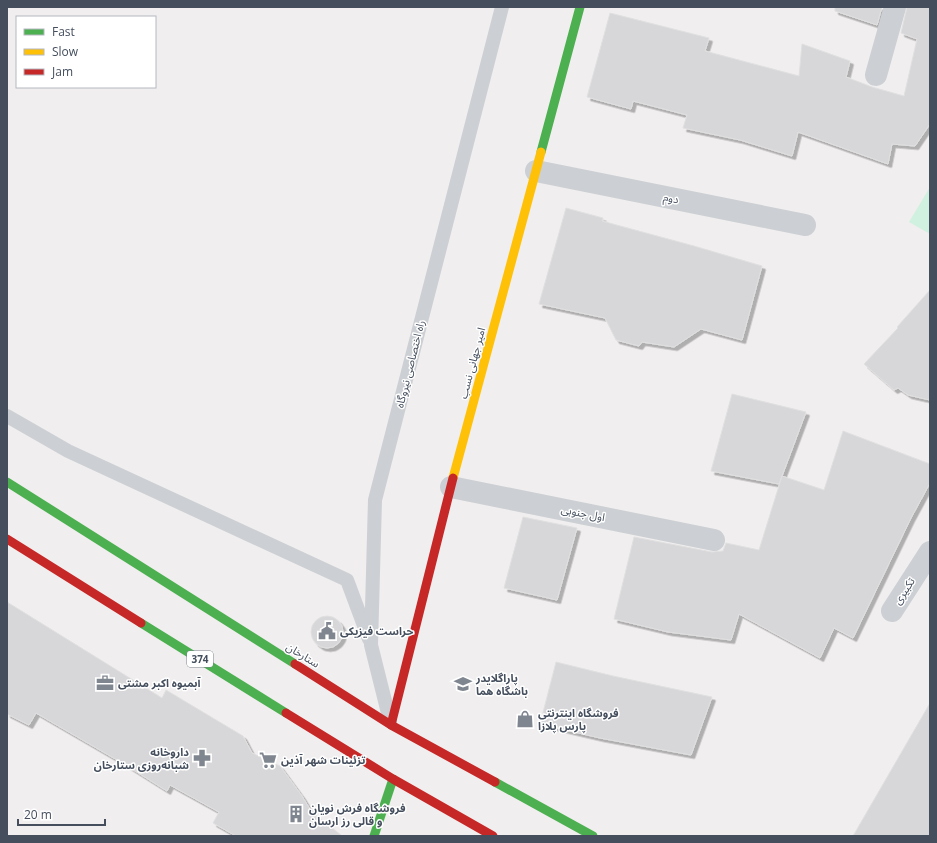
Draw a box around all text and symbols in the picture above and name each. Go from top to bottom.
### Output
legend [16,16,156,88]
text: Fast [52,23,75,40]
text: Slow [52,43,79,60]
text: Jam [51,63,73,80]
street label: دوم [662,189,680,207]
street label: راه اختصاصی نیروگاه [391,318,428,409]
street label: امیر جهانی نسب [455,326,488,400]
street label: اول جنوبی [560,501,606,524]
street label: تکبیری [889,574,918,607]
public building icon: حراست فیزیکی [317,621,337,641]
place label: حراست فیزیکی [340,623,414,638]
street label: ستارخان [284,638,323,671]
road number: 374 [187,651,213,667]
place label: پاراگلایدر باشگاه هما [475,670,528,698]
office icon: آبمیوه اکبر مشتی [95,673,115,693]
school or university icon: پاراگلایدر باشگاه هما [453,674,473,694]
place label: آبمیوه اکبر مشتی [118,675,201,690]
place label: فروشگاه اینترنتی پارس پلازا [538,705,619,734]
shop icon: فروشگاه اینترنتی پارس پلازا [515,709,535,729]
place label: داروخانه شبانه‌روزی ستارخان [94,744,189,772]
pharmacy icon: داروخانه شبانه‌روزی ستارخان [192,748,212,768]
supermarket icon: تزئینات شهر آذین [258,750,278,770]
place label: تزئینات شهر آذین [281,752,365,767]
place label: فروشگاه فرش نویان و قالی رز ارسان [309,800,406,828]
scale bar [18,801,105,827]
building icon: فروشگاه فرش نویان و قالی رز ارسان [286,804,306,824]
text: 20 m [24,806,52,823]

